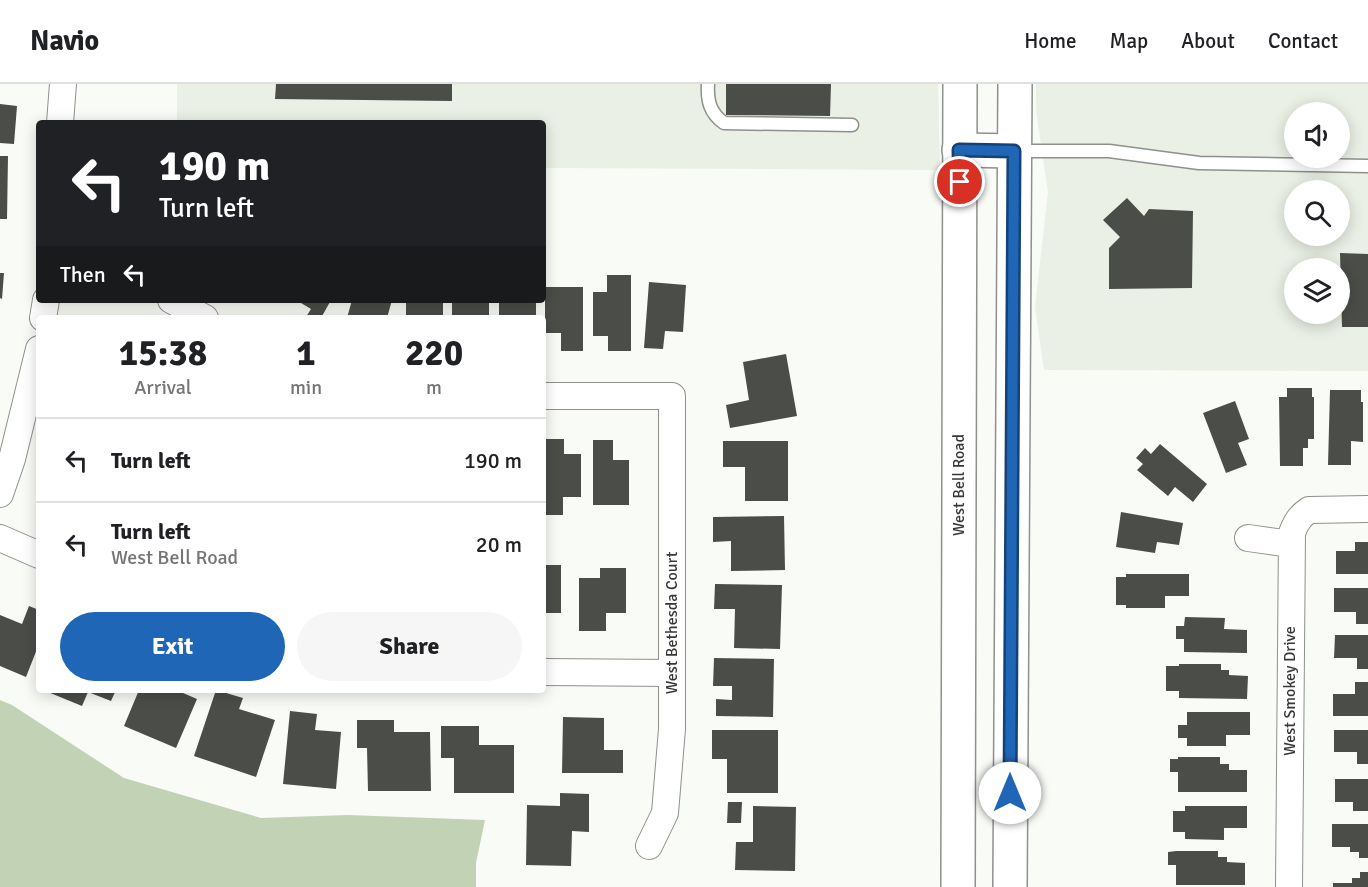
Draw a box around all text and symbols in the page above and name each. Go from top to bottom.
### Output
text: Navio [30,24,99,58]
text: Home [1024,28,1077,54]
text: Map [1110,28,1148,54]
text: About [1181,28,1235,54]
text: Contact [1268,28,1338,54]
map controls [1284,102,1350,324]
button: sound [1284,102,1350,168]
text: 190 m [159,141,270,192]
icon: left [60,144,138,222]
pin [934,156,985,207]
icon: arrive [943,165,976,198]
button: search [1284,180,1350,246]
text: Turn left [159,192,254,225]
icon: left [118,258,151,291]
button: layers [1284,258,1350,324]
text: Then [60,261,106,288]
text: 15:38 [119,331,207,376]
text: 1 [296,331,316,376]
text: 220 [405,331,463,376]
text: Arrival [134,375,192,400]
text: min [290,375,322,400]
text: m [426,375,442,400]
street label: West Bell Road [949,434,969,536]
icon: left [60,444,93,477]
text: Turn left [111,447,191,474]
text: 190 m [464,447,522,474]
text: Turn left [111,518,191,545]
icon: left [60,528,93,561]
text: 20 m [476,531,522,558]
text: West Bell Road [111,545,238,570]
street label: West Bethesda Court [662,551,682,694]
button: Exit [60,612,285,681]
button: Share [297,612,522,681]
street label: West Smokey Drive [1280,626,1300,756]
position arrow [978,761,1042,825]

